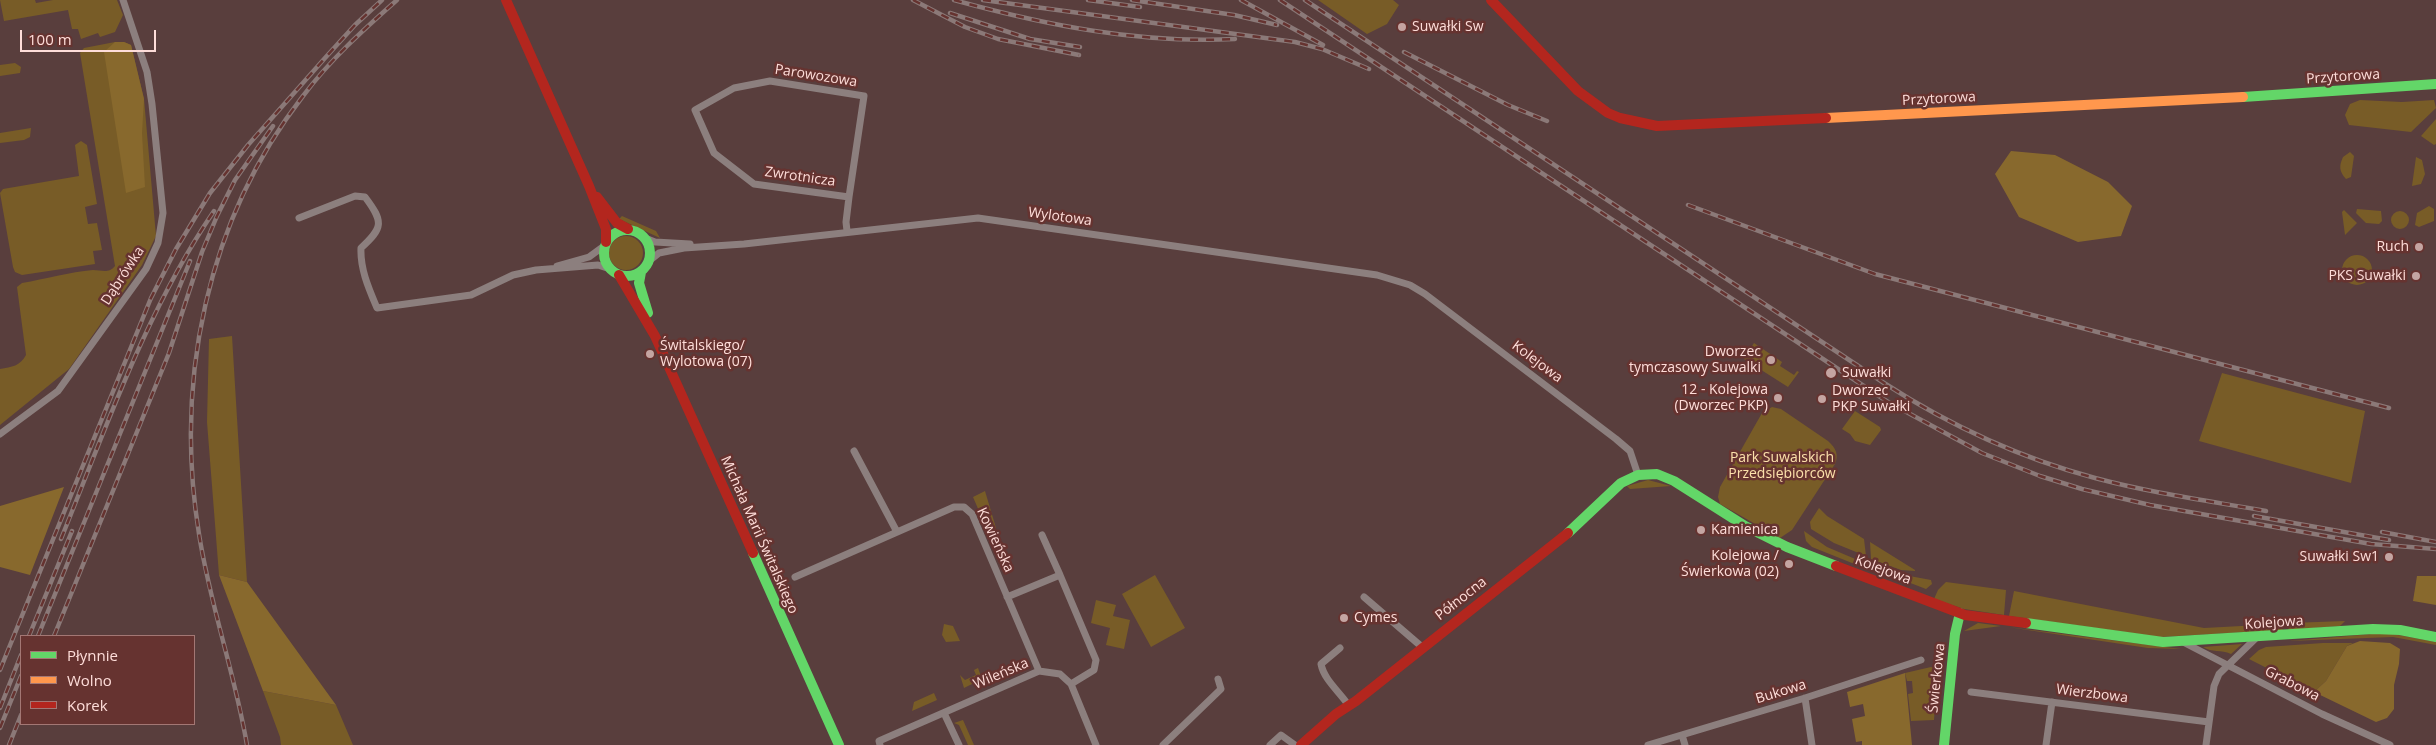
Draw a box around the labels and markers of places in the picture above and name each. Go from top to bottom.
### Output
place label: Suwałki Sw [1412,19,1483,35]
marker: Suwałki Sw [1396,21,1408,33]
place label: Ruch [2376,239,2409,255]
marker: Ruch [2413,241,2425,253]
place label: PKS Suwałki [2328,268,2406,284]
marker: PKS Suwałki [2410,270,2422,282]
place label: Świtalskiego/ Wylotowa (07) [660,338,752,371]
place label: Dworzec tymczasowy Suwalki [1629,344,1761,377]
marker: Świtalskiego/ Wylotowa (07) [644,348,656,360]
marker: Dworzec tymczasowy Suwalki [1765,354,1777,366]
place label: Suwałki [1842,365,1891,381]
marker: Suwałki [1824,366,1838,380]
place label: 12 - Kolejowa (Dworzec PKP) [1674,382,1768,414]
place label: Dworzec PKP Suwałki [1832,383,1910,416]
marker: 12 - Kolejowa (Dworzec PKP) [1772,392,1784,404]
marker: Dworzec PKP Suwałki [1816,393,1828,405]
place label: Kamienica [1711,522,1778,538]
marker: Kamienica [1695,524,1707,536]
place label: Kolejowa / Świerkowa (02) [1681,548,1779,580]
place label: Suwałki Sw1 [2300,549,2379,565]
marker: Suwałki Sw1 [2383,551,2395,563]
marker: Kolejowa / Świerkowa (02) [1783,558,1795,570]
place label: Cymes [1354,610,1397,626]
marker: Cymes [1338,612,1350,624]

